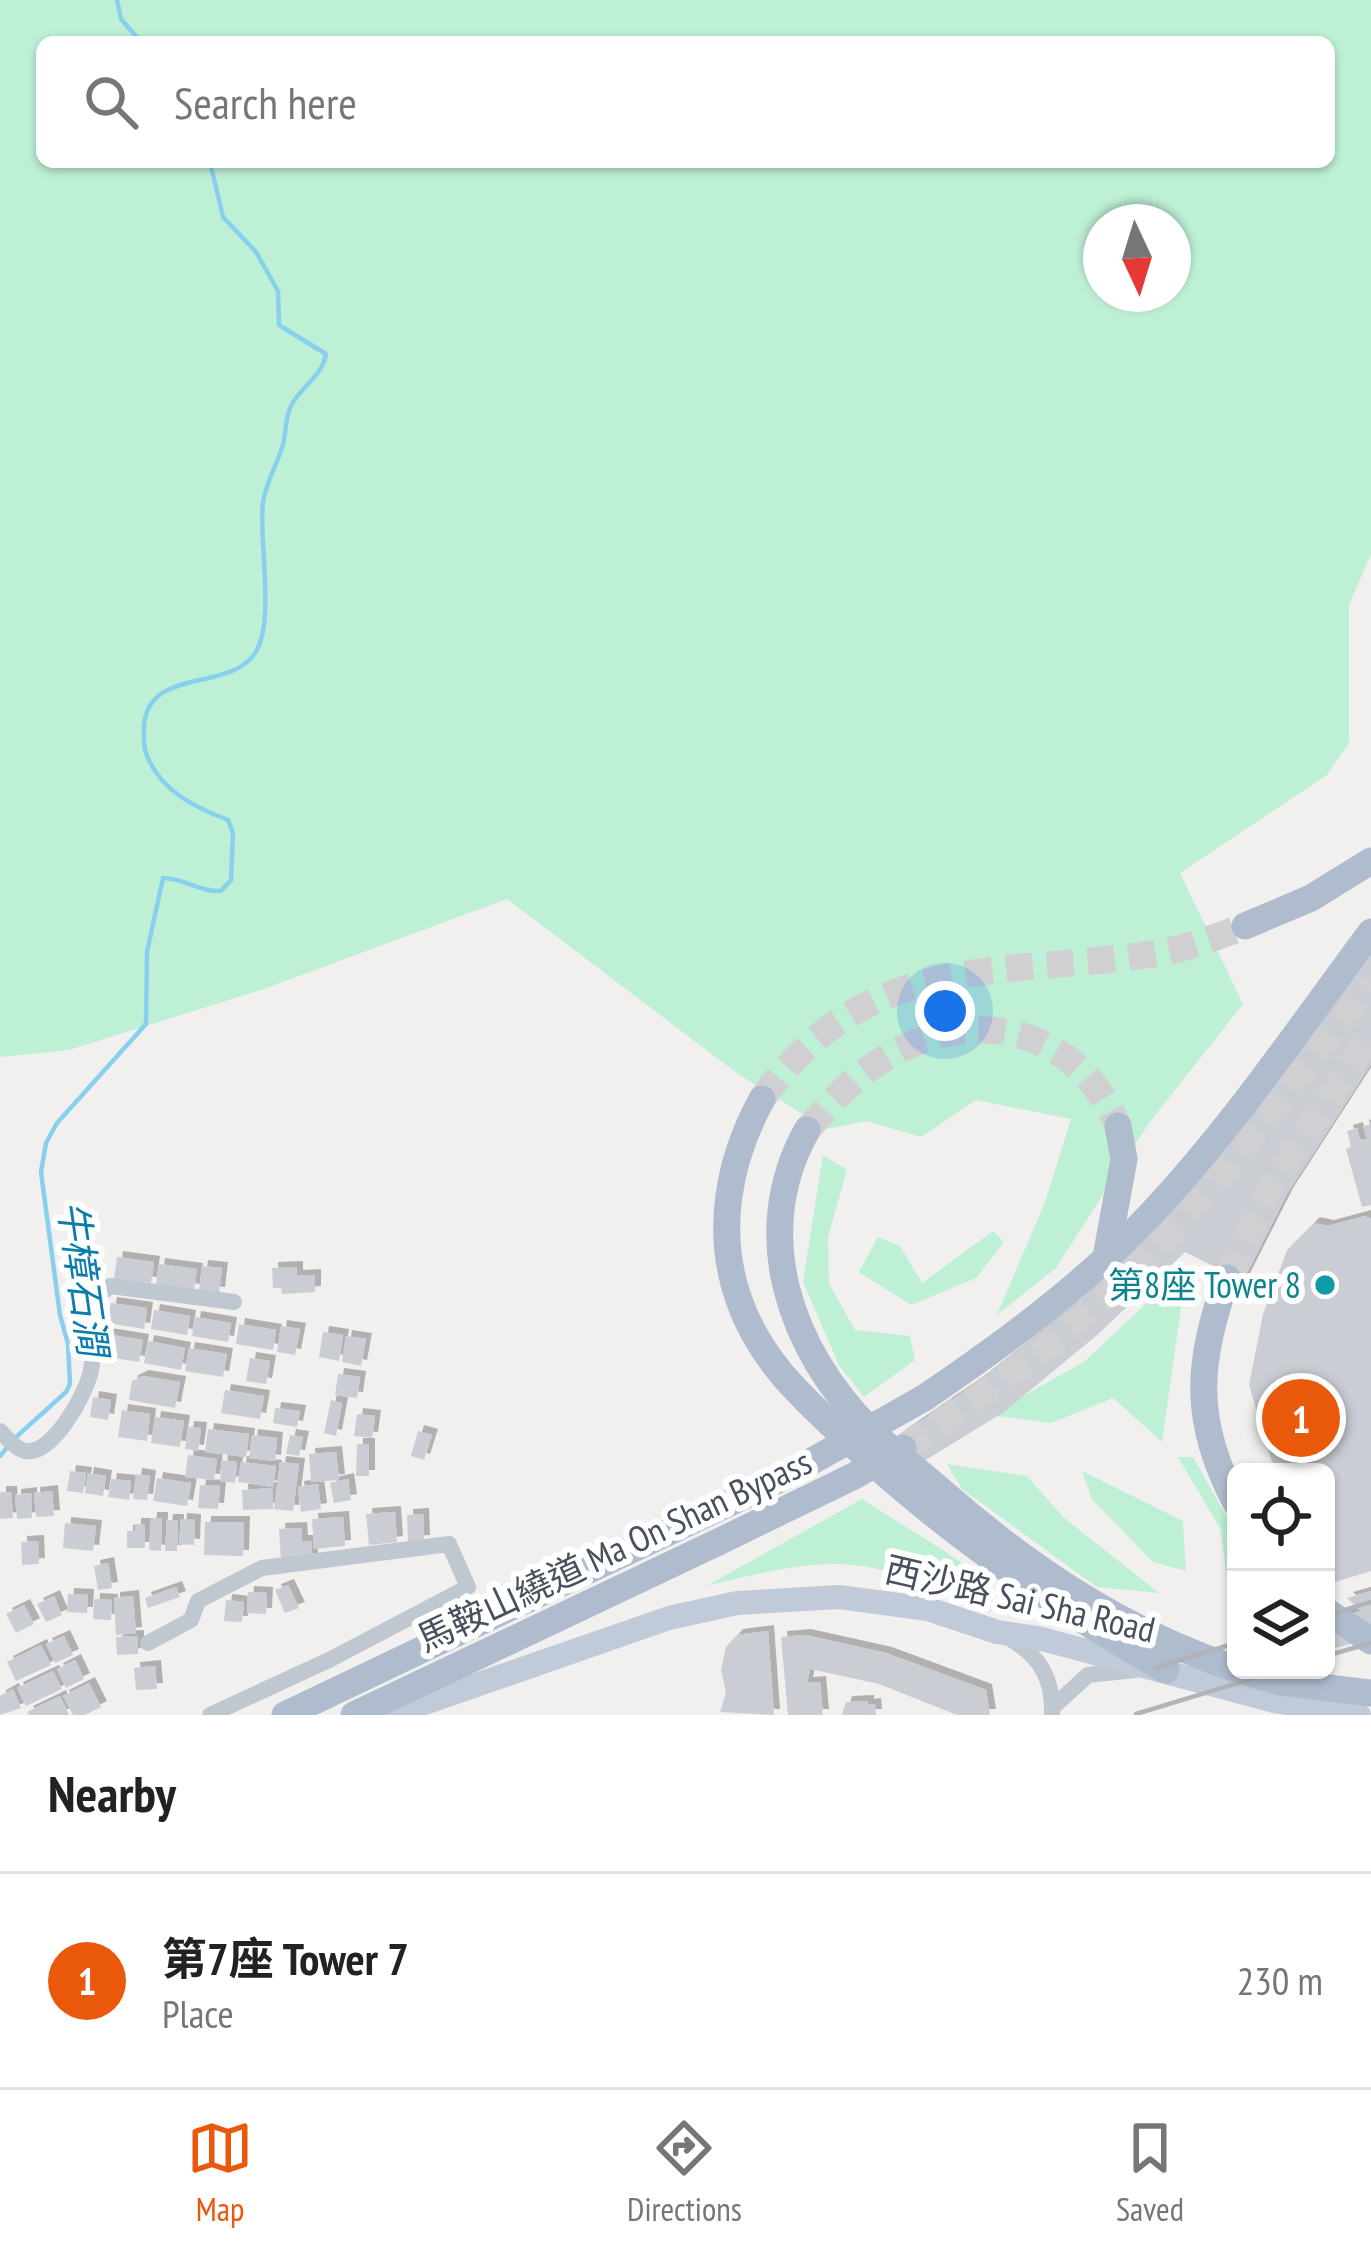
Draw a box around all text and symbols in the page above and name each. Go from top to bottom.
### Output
search box [36,36,1335,168]
icon: search [78,69,144,135]
text: Search here [174,73,357,131]
north arrow [1083,204,1191,312]
your location [915,981,975,1041]
water label: 牛樟石澗 [47,1197,120,1364]
place label: 第8座 Tower 8 [1108,1261,1301,1308]
marker: 第8座 Tower 8 [1312,1272,1338,1298]
pin: 1 [1262,1373,1340,1463]
street label: 馬鞍山繞道 Ma On Shan Bypass [409,1437,818,1662]
map controls [1227,1463,1335,1679]
button: locate [1227,1463,1335,1571]
street label: 西沙路 Sai Sha Road [881,1545,1160,1652]
button: layers [1227,1571,1335,1679]
text: Nearby [48,1760,176,1826]
text: 第7座 Tower 7 [162,1929,409,1987]
text: 1 [78,1955,96,2006]
text: 230 m [1237,1955,1323,2006]
text: Place [162,1988,234,2039]
tab: Map [187,2115,253,2230]
tab: Directions [627,2115,742,2230]
tab: Saved [1116,2115,1184,2230]

